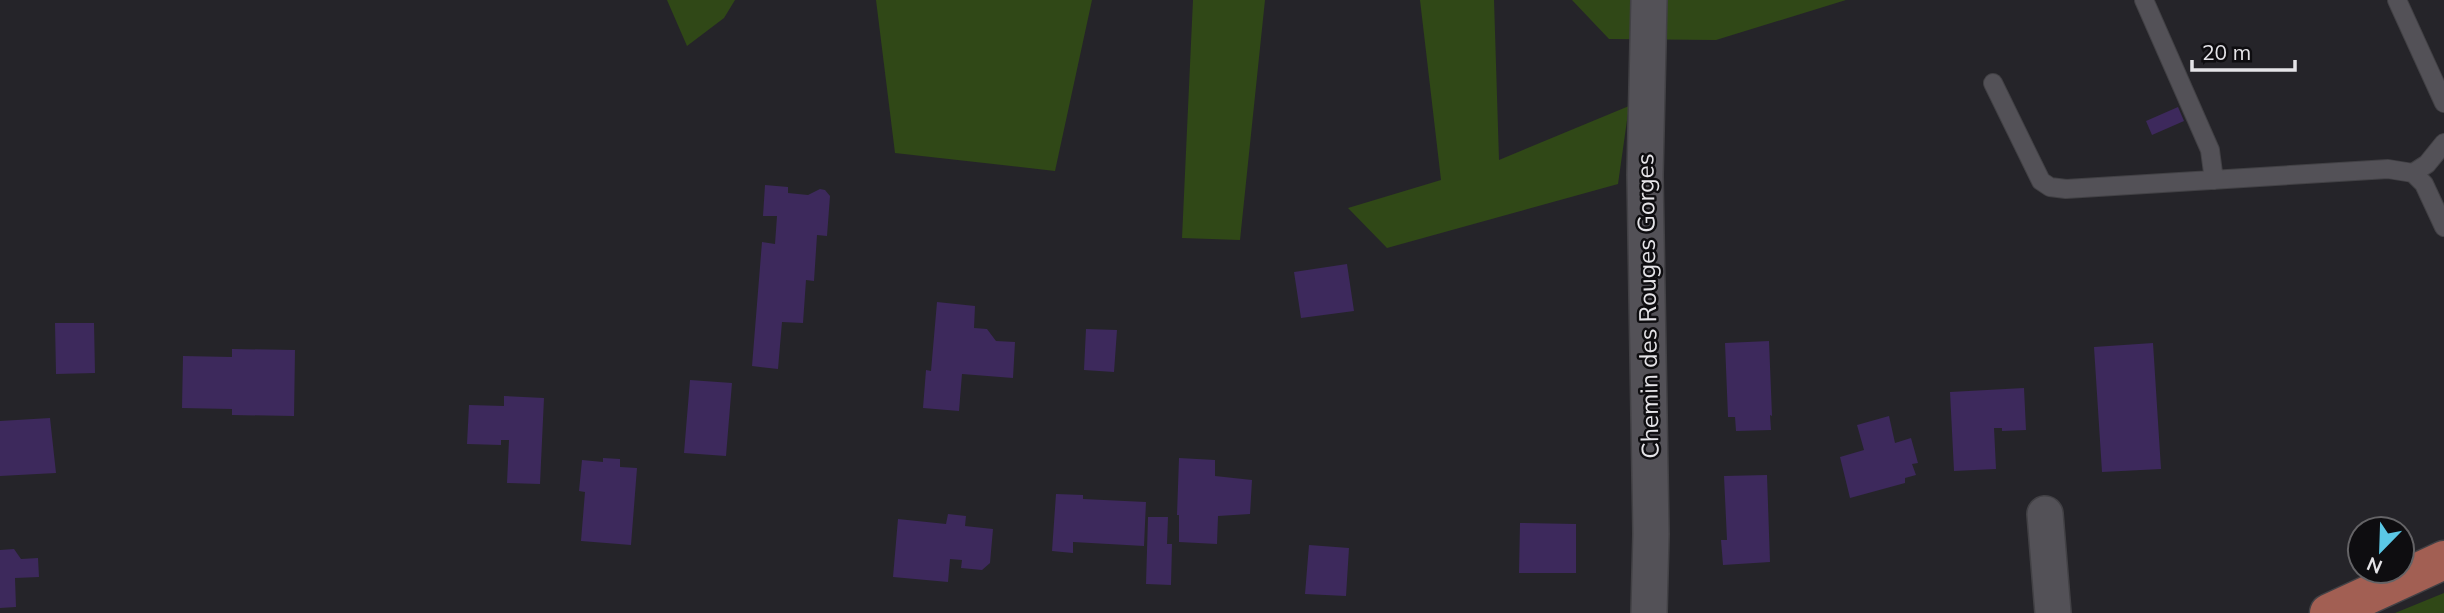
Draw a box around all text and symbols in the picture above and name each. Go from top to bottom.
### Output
scale bar [2192,28,2295,72]
text: 20 m [2202,39,2251,65]
street label: Chemin des Rouges Gorges [1629,153,1665,459]
north arrow [2346,515,2416,585]
text: N [2363,552,2386,579]

